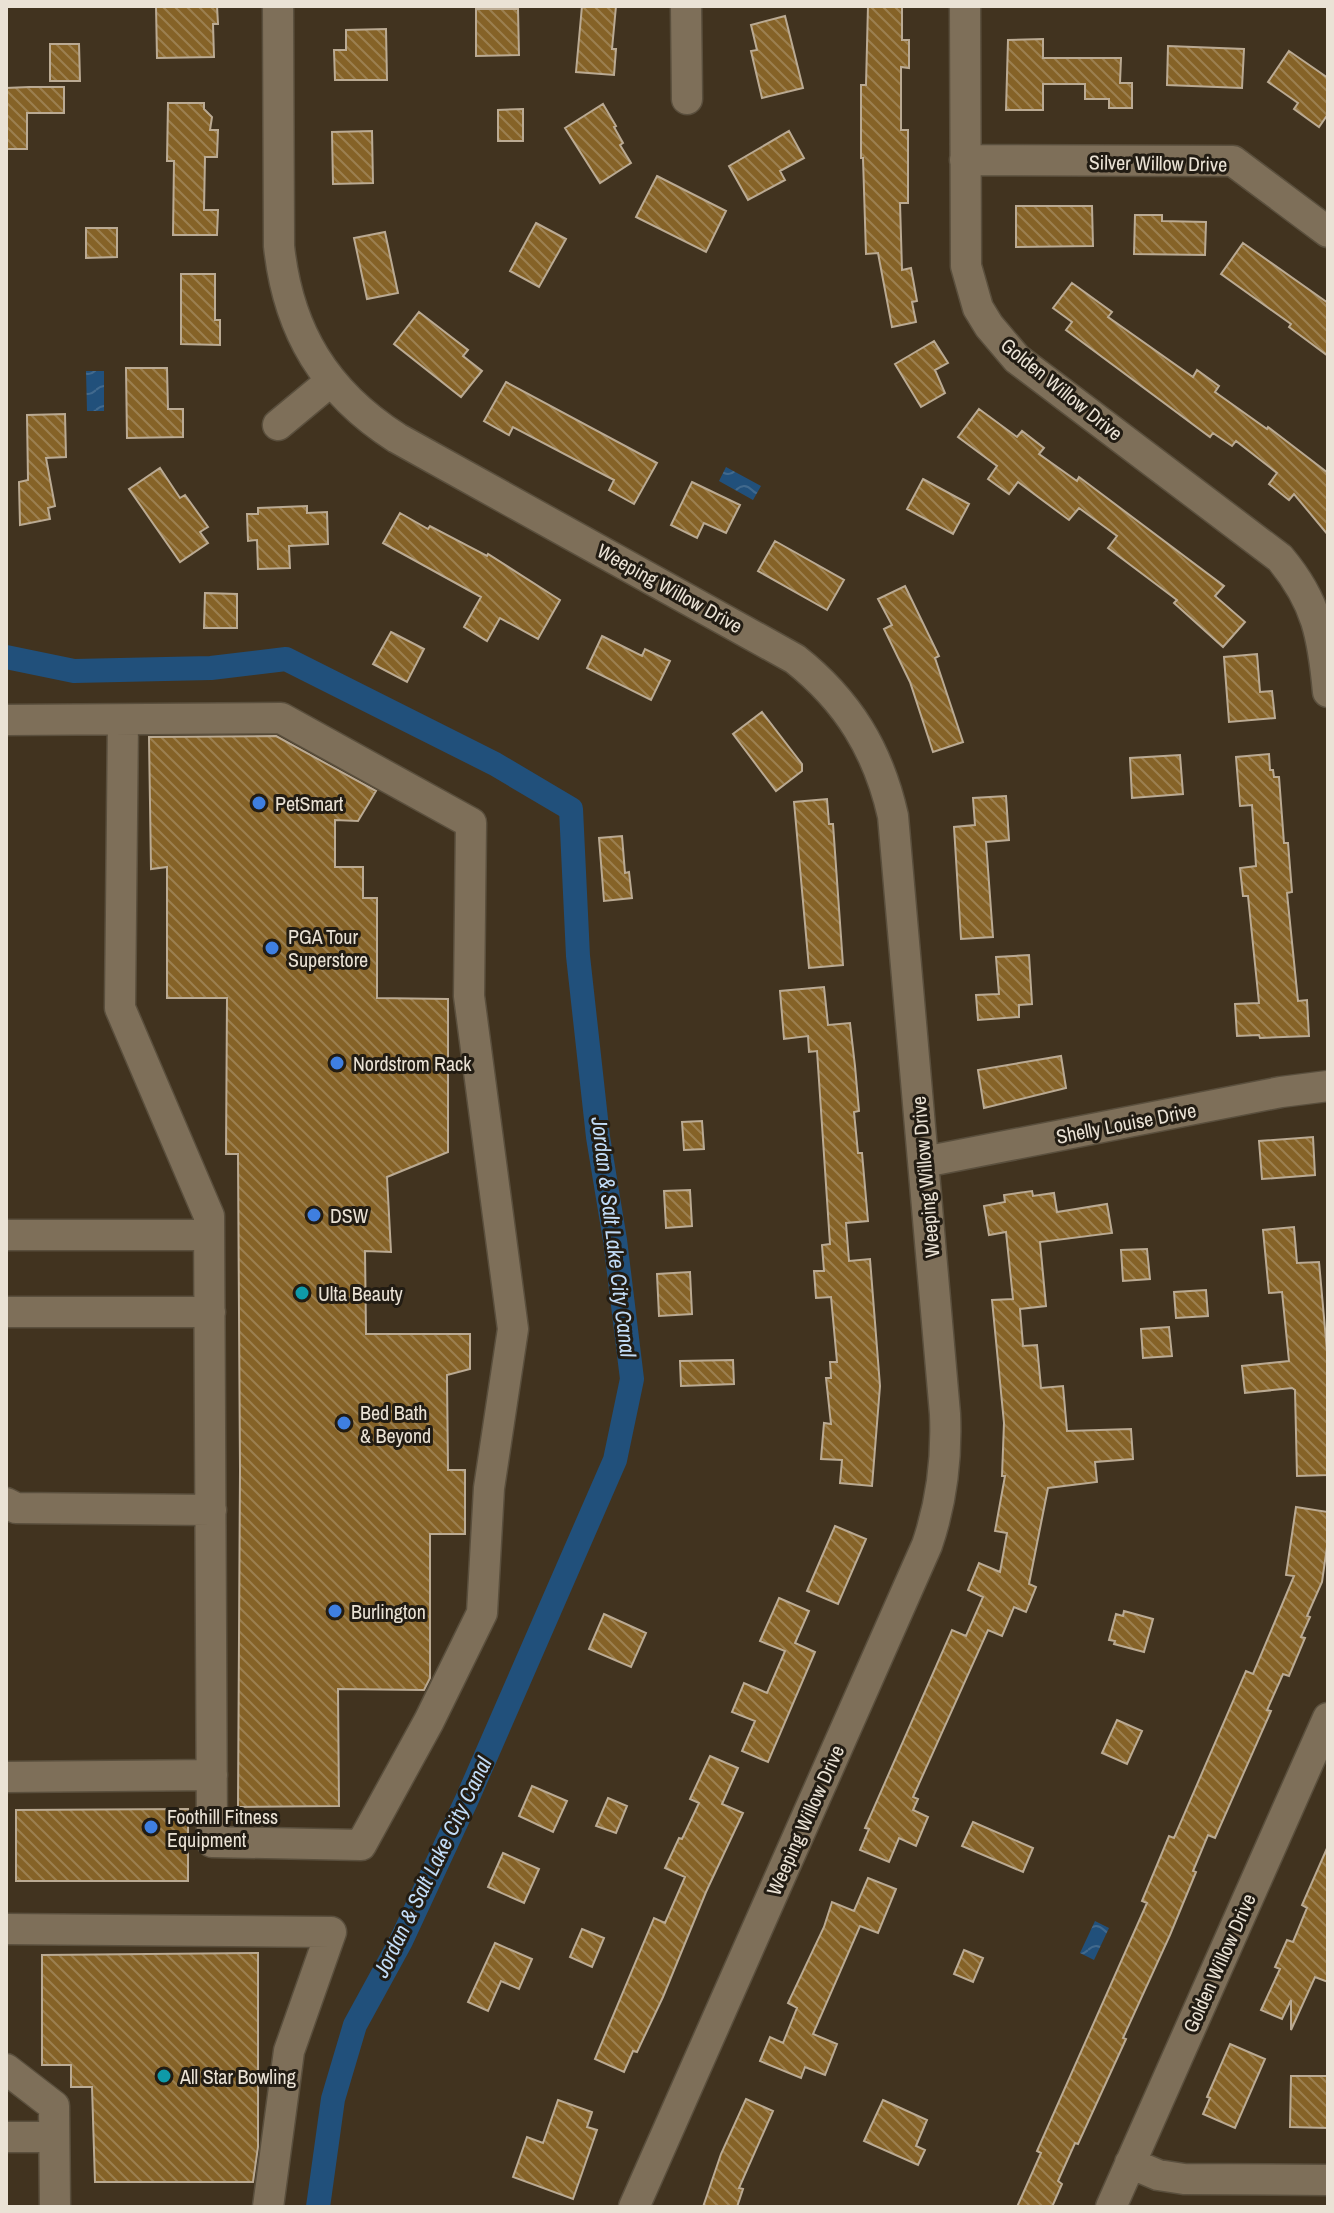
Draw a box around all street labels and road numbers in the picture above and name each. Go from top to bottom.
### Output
street label: Silver Willow Drive [1089,148,1227,178]
street label: Golden Willow Drive [995,331,1129,447]
street label: Weeping Willow Drive [593,537,747,639]
street label: Weeping Willow Drive [904,1095,946,1259]
street label: Shelly Louise Drive [1054,1096,1198,1150]
street label: Weeping Willow Drive [760,1741,850,1899]
street label: Golden Willow Drive [1176,1889,1262,2037]

